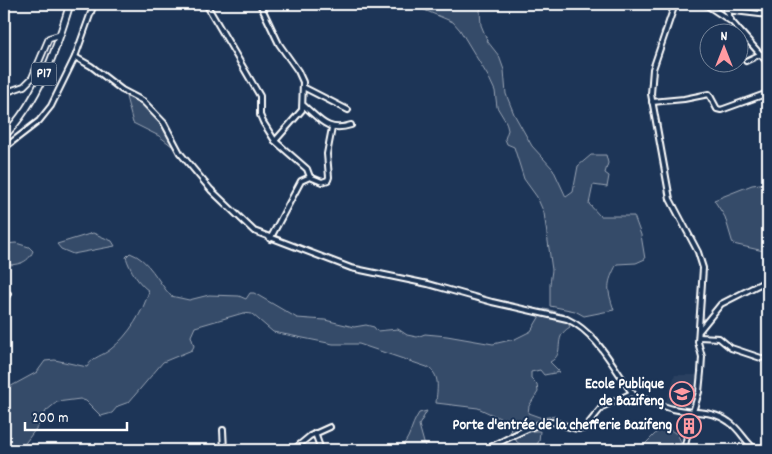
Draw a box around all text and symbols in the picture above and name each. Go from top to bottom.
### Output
north arrow [700,22,750,72]
text: N [721,27,728,47]
road number: P17 [32,62,56,86]
place label: Ecole Publique de Bazifeng [585,374,664,413]
school or university icon: Ecole Publique de Bazifeng [669,381,695,407]
scale bar [25,399,128,431]
text: 200 m [32,408,69,430]
building icon: Porte d'entrée de la chefferie Bazifeng [676,413,702,439]
place label: Porte d'entrée de la chefferie Bazifeng [453,415,672,437]

